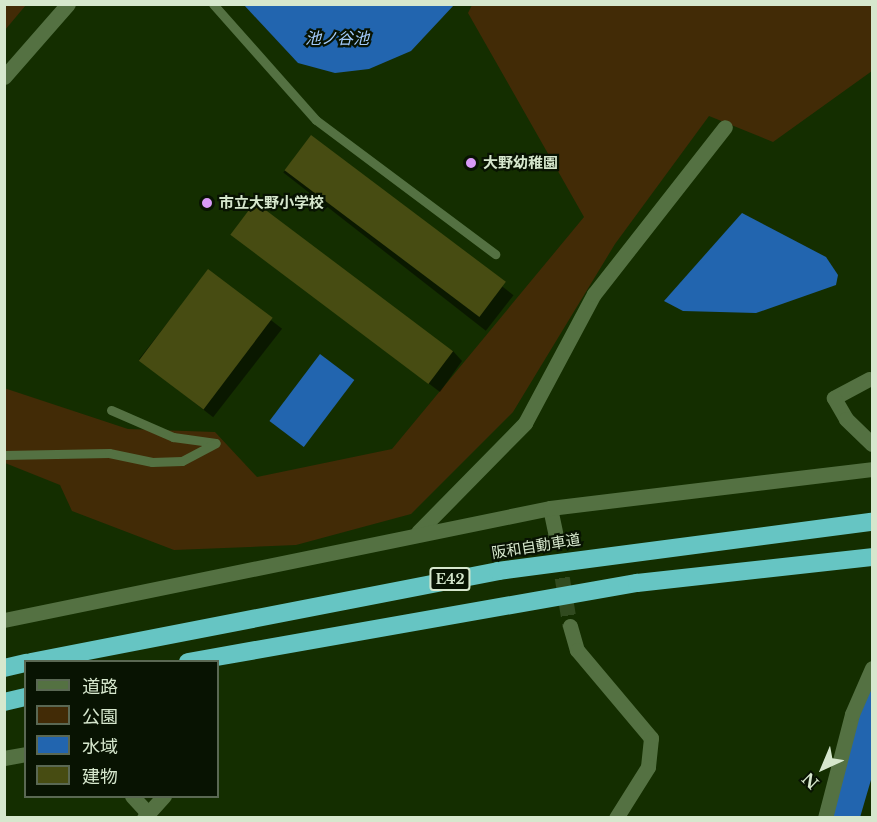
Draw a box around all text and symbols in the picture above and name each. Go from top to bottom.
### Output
water label: 池ノ谷池 [305,28,369,48]
place label: 大野幼稚園 [483,154,558,172]
marker: 大野幼稚園 [464,156,478,170]
place label: 市立大野小学校 [219,194,324,212]
marker: 市立大野小学校 [200,196,214,210]
street label: 阪和自動車道 [490,530,582,562]
road number: E42 [429,568,471,590]
legend [24,660,219,798]
text: 道路 [82,676,118,698]
text: 公園 [82,706,118,728]
text: 水域 [82,736,118,758]
north arrow [793,738,853,798]
text: 建物 [82,766,118,788]
text: N [798,769,823,793]

